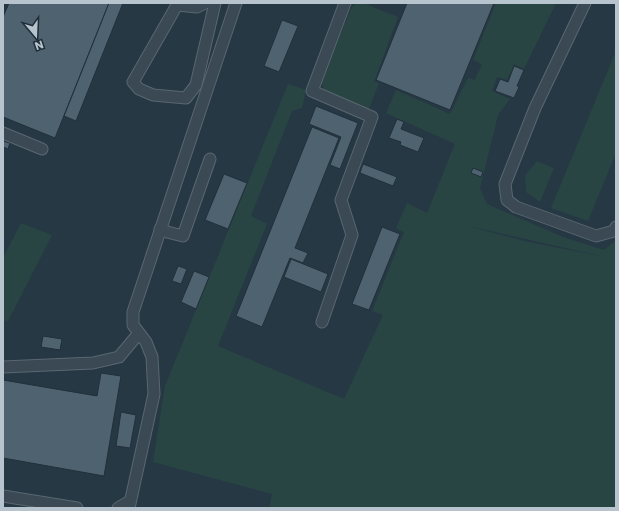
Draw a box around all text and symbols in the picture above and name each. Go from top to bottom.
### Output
north arrow [16,16,56,56]
text: N [33,37,46,54]

